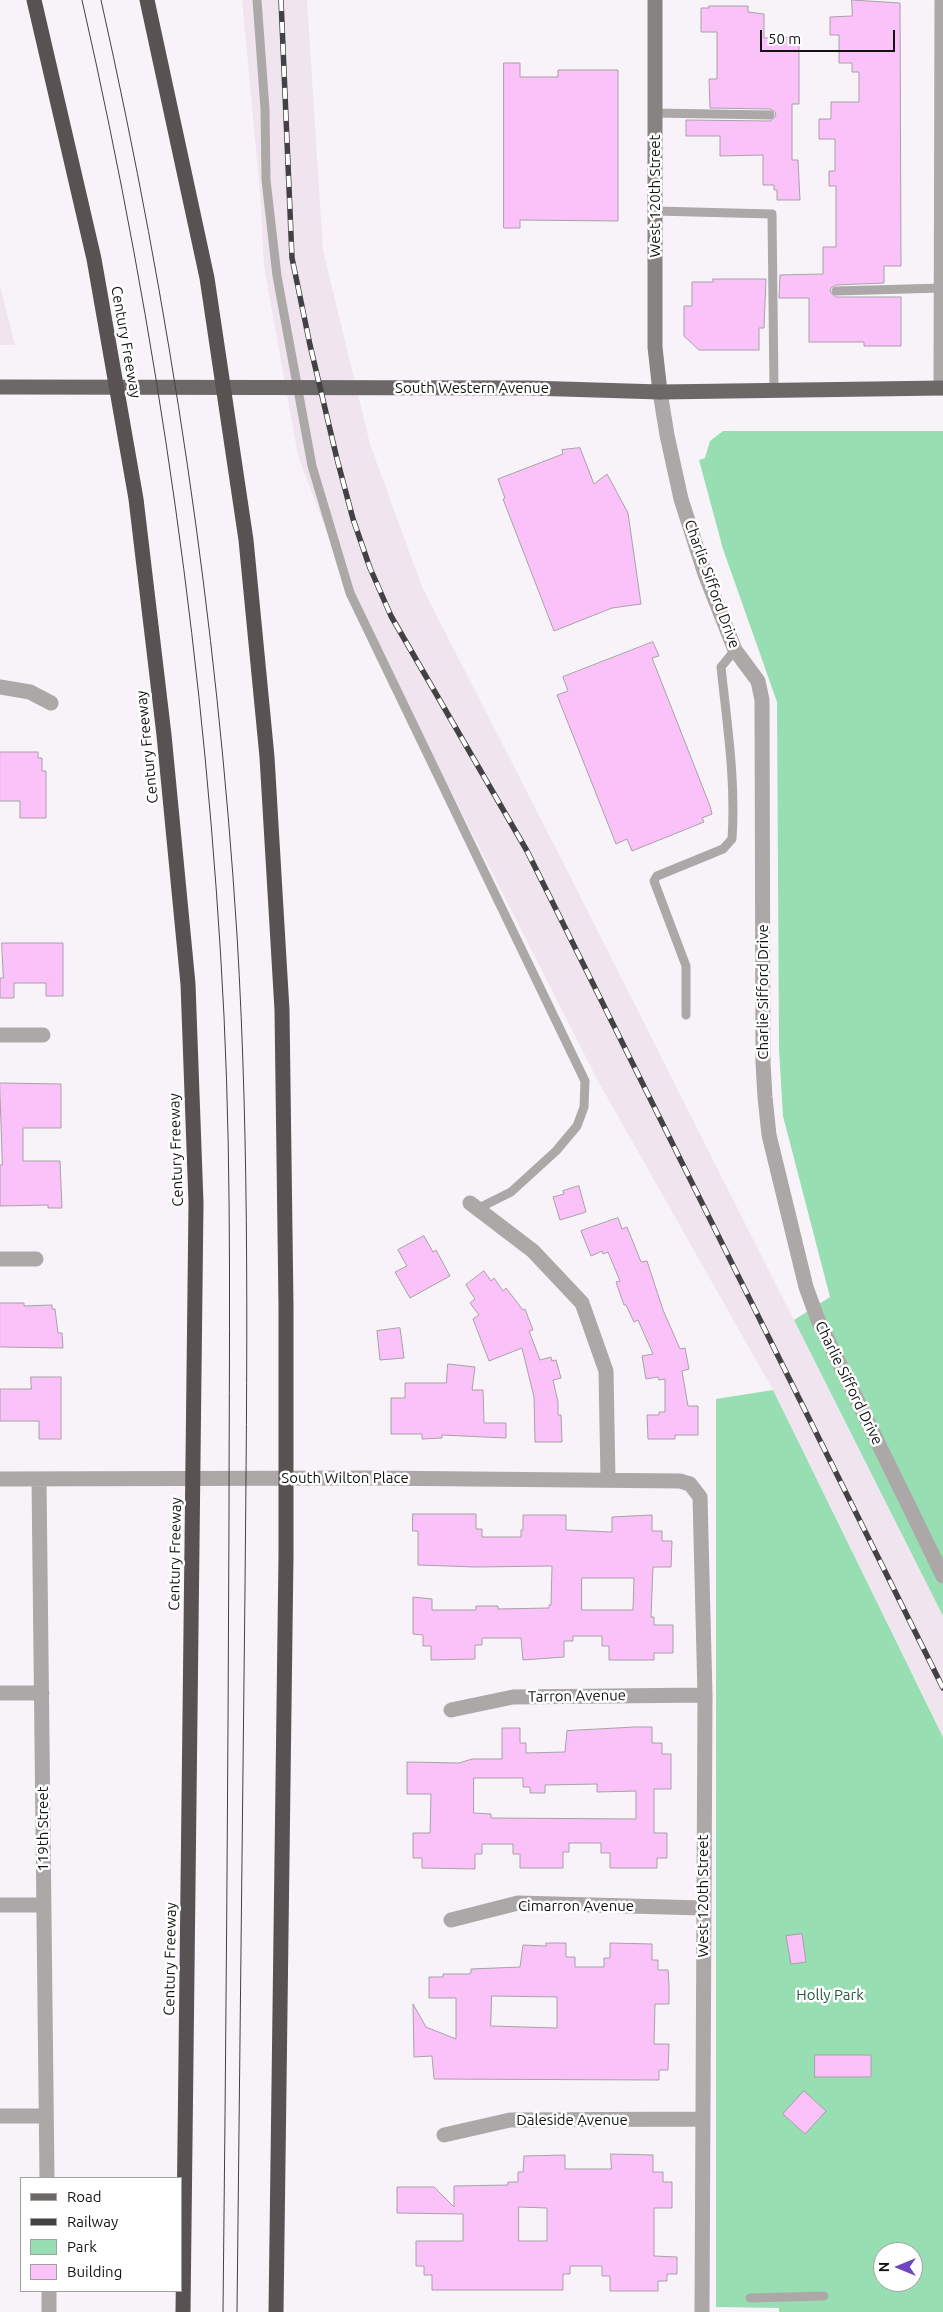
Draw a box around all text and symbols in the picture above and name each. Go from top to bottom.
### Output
scale bar [763,20,898,52]
text: 50 m [768,30,801,47]
street label: West 120th Street [646,135,664,257]
street label: Century Freeway [107,285,145,399]
street label: South Western Avenue [395,379,549,397]
street label: Charlie Sifford Drive [680,517,744,651]
street label: Century Freeway [132,690,162,804]
street label: Charlie Sifford Drive [754,924,772,1060]
street label: Century Freeway [165,1093,187,1207]
street label: Charlie Sifford Drive [811,1318,887,1448]
street label: South Wilton Place [281,1469,409,1487]
street label: Century Freeway [165,1497,185,1611]
street label: Tarron Avenue [528,1686,626,1706]
street label: 119th Street [34,1786,52,1872]
street label: West 120th Street [694,1835,712,1957]
street label: Cimarron Avenue [518,1897,634,1915]
street label: Century Freeway [160,1902,180,2016]
park label: Holly Park [796,1986,864,2004]
street label: Daleside Avenue [516,2111,628,2129]
legend [20,2177,182,2292]
text: Road [67,2188,102,2205]
text: Railway [67,2213,118,2230]
text: Park [67,2238,97,2255]
north arrow [873,2242,923,2292]
text: N [876,2262,892,2272]
text: Building [67,2263,122,2280]

